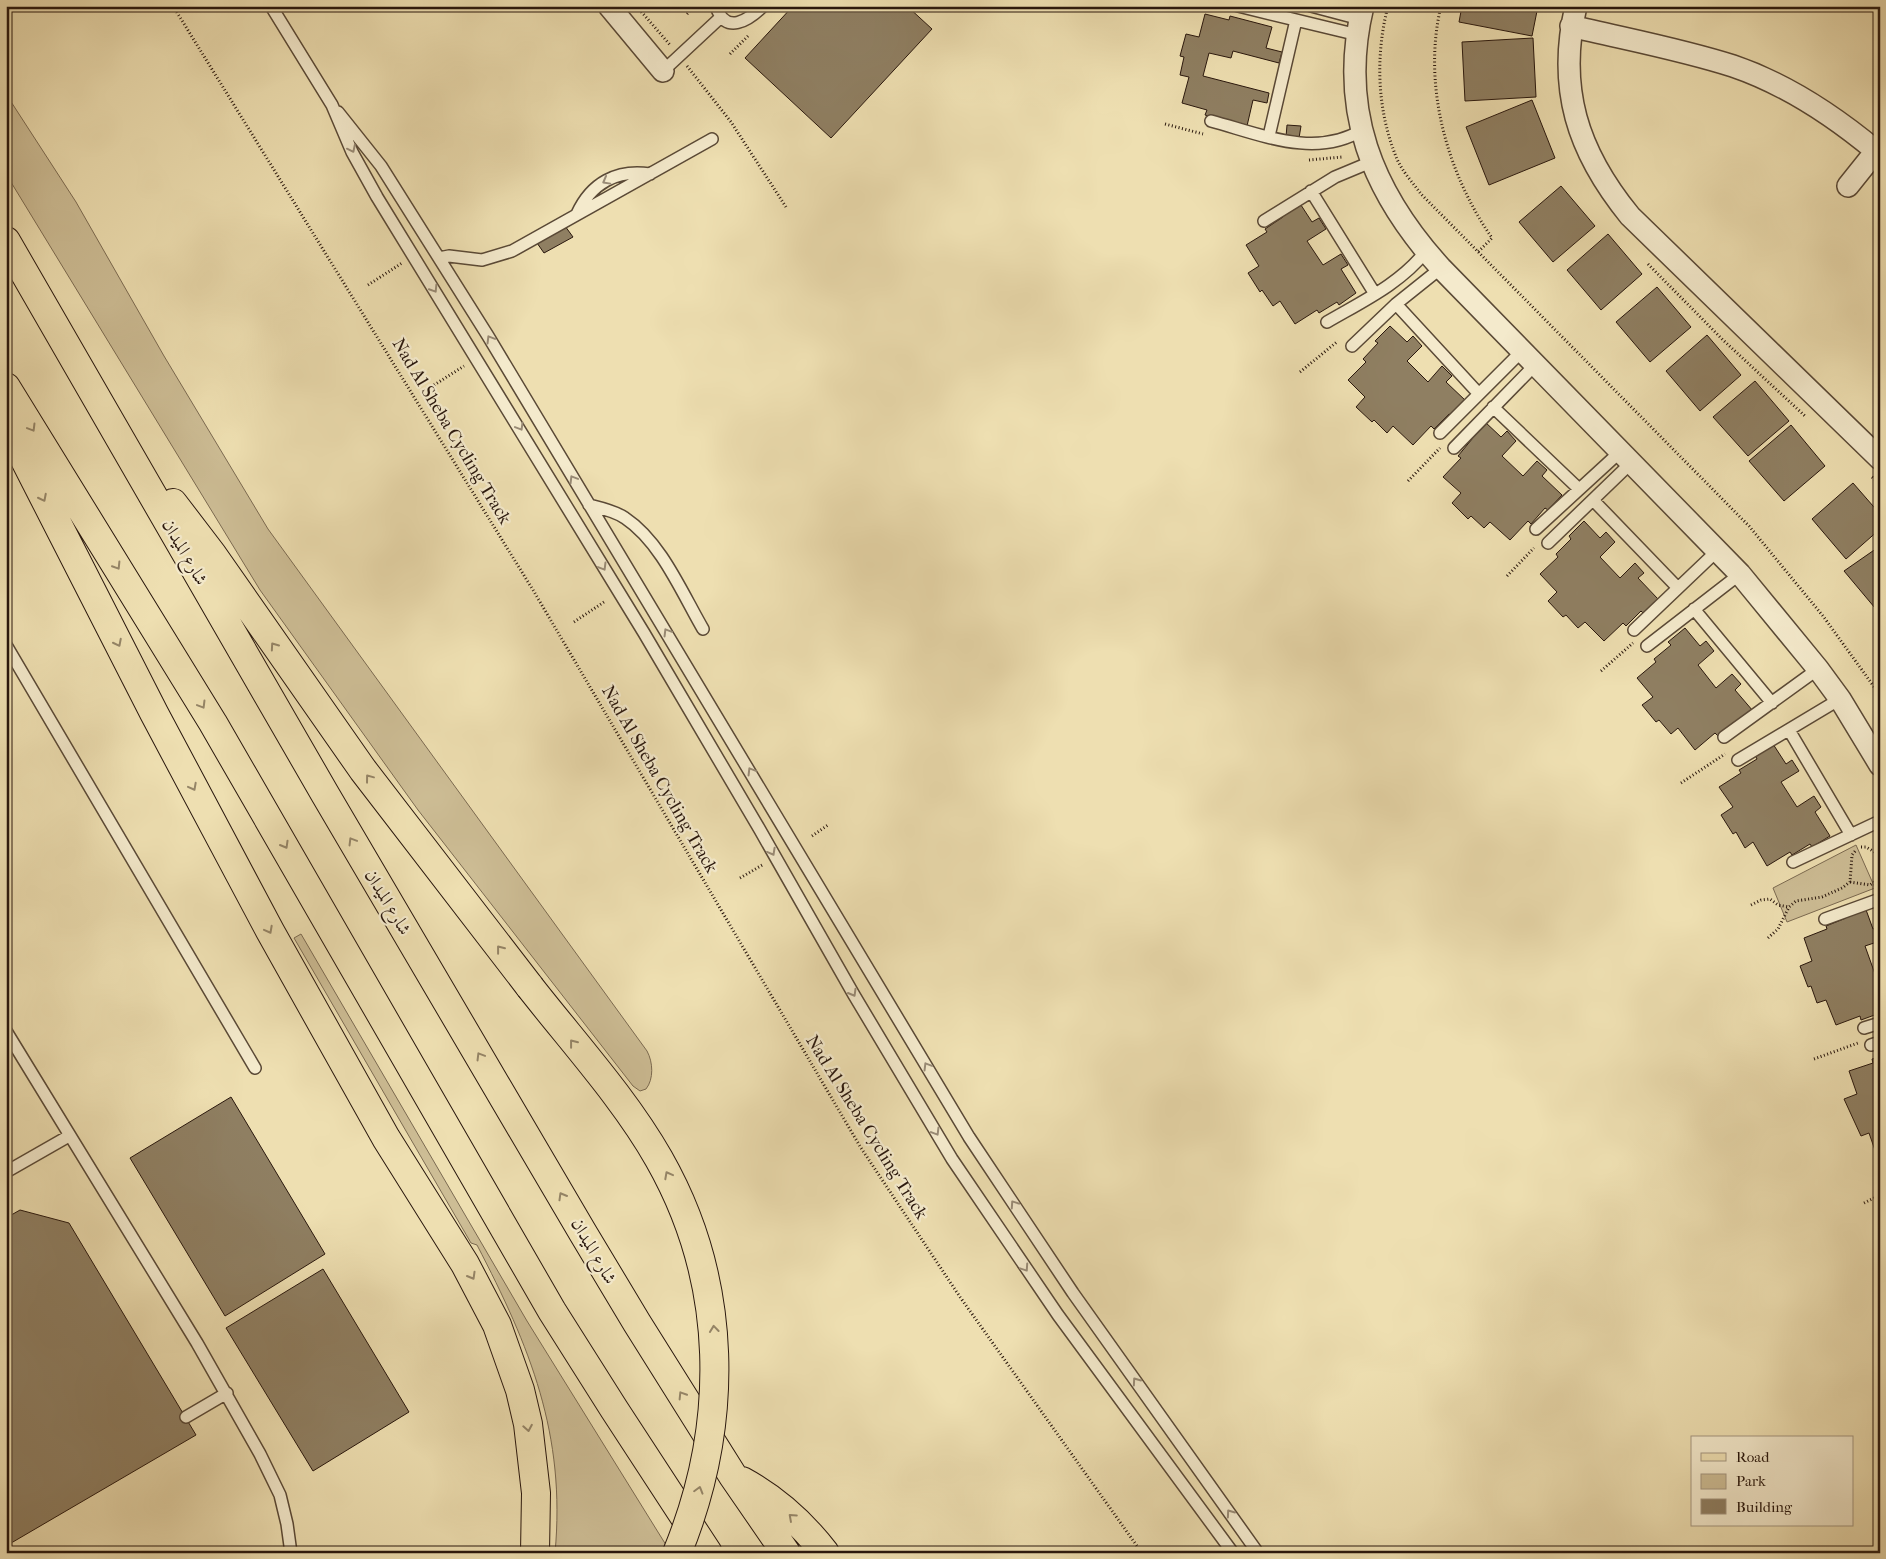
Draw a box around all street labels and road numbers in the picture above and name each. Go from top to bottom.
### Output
street label: Nad Al Sheba Cycling Track [388,335,516,529]
street label: شارع الميدان [154,516,212,591]
street label: Nad Al Sheba Cycling Track [597,682,722,877]
street label: شارع الميدان [356,866,415,941]
street label: Nad Al Sheba Cycling Track [801,1031,932,1224]
street label: شارع الميدان [563,1215,621,1290]

